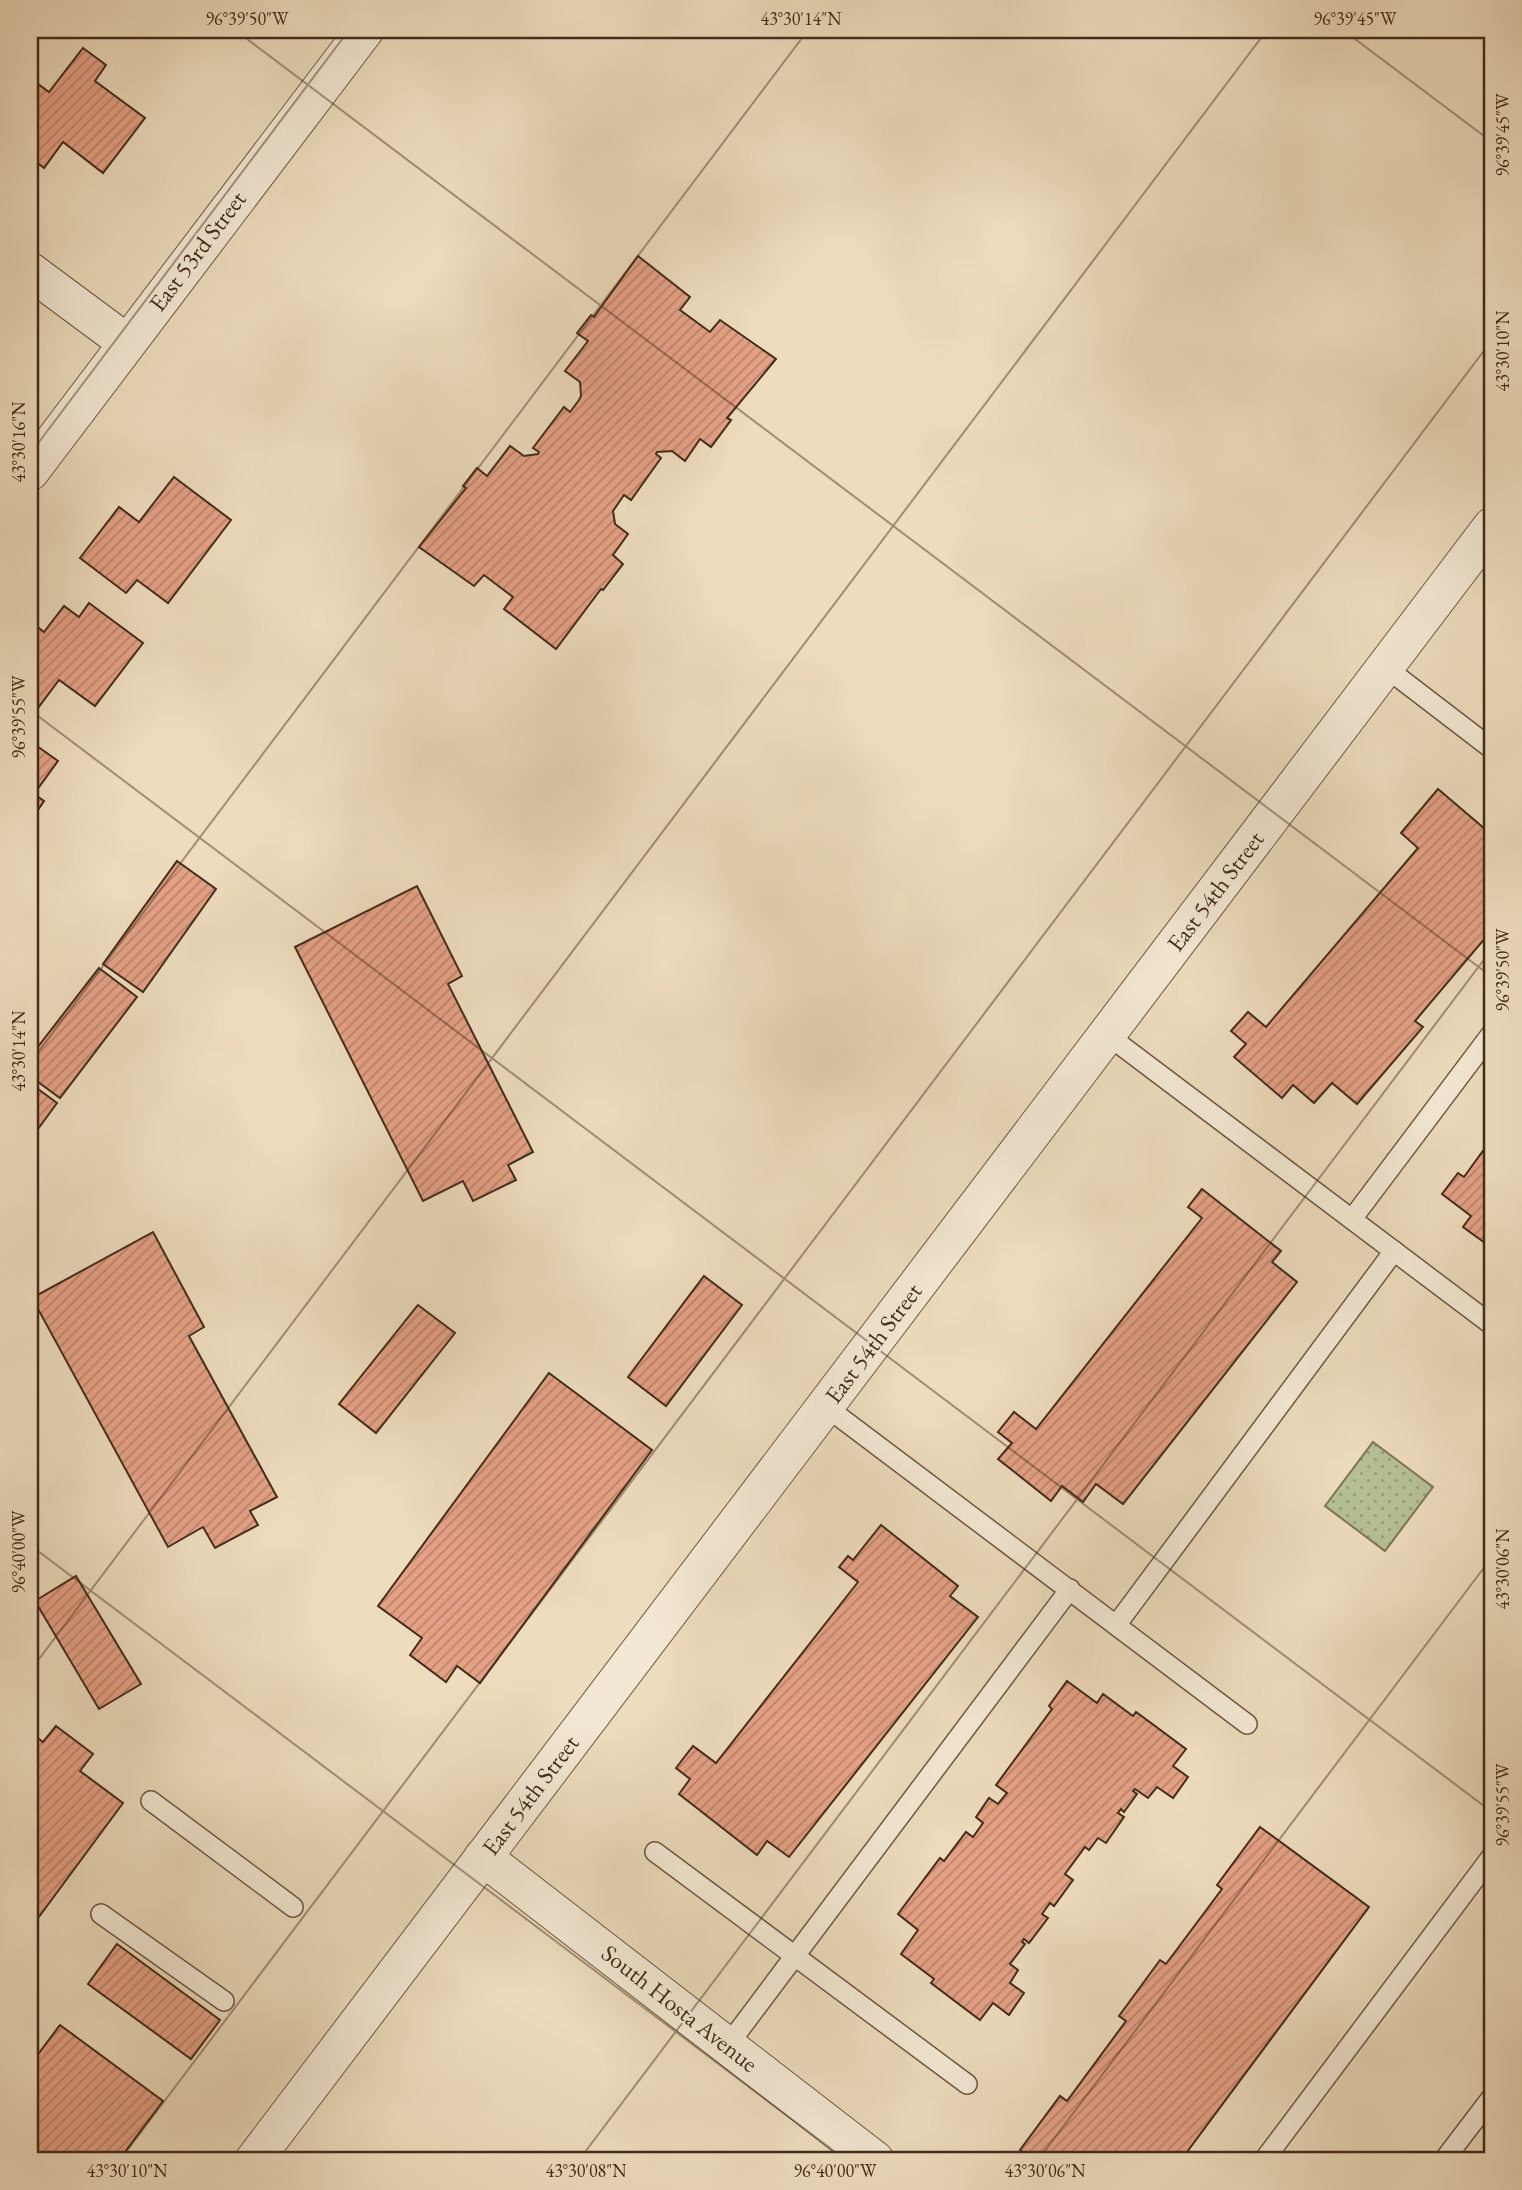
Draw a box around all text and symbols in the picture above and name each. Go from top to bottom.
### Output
text: 96°39'50"W [205,7,289,30]
text: 43°30'14"N [761,7,842,30]
text: 96°39'45"W [1313,7,1397,30]
text: 96°39'45"W [1491,93,1514,177]
street label: East 53rd Street [141,184,253,318]
text: 43°30'10"N [1491,310,1514,391]
text: 43°30'16"N [7,401,30,482]
text: 96°39'55"W [7,675,30,759]
street label: East 54th Street [1160,824,1271,957]
text: 96°39'50"W [1491,928,1514,1012]
text: 43°30'14"N [7,1010,30,1091]
street label: East 54th Street [818,1276,929,1409]
text: 96°40'00"W [7,1510,30,1594]
text: 43°30'06"N [1491,1528,1514,1609]
street label: East 54th Street [475,1728,586,1861]
text: 96°39'55"W [1491,1763,1514,1847]
street label: South Hosta Avenue [595,1937,765,2079]
text: 43°30'10"N [87,2159,168,2182]
text: 43°30'08"N [546,2159,627,2182]
text: 96°40'00"W [793,2159,877,2182]
text: 43°30'06"N [1005,2159,1086,2182]

